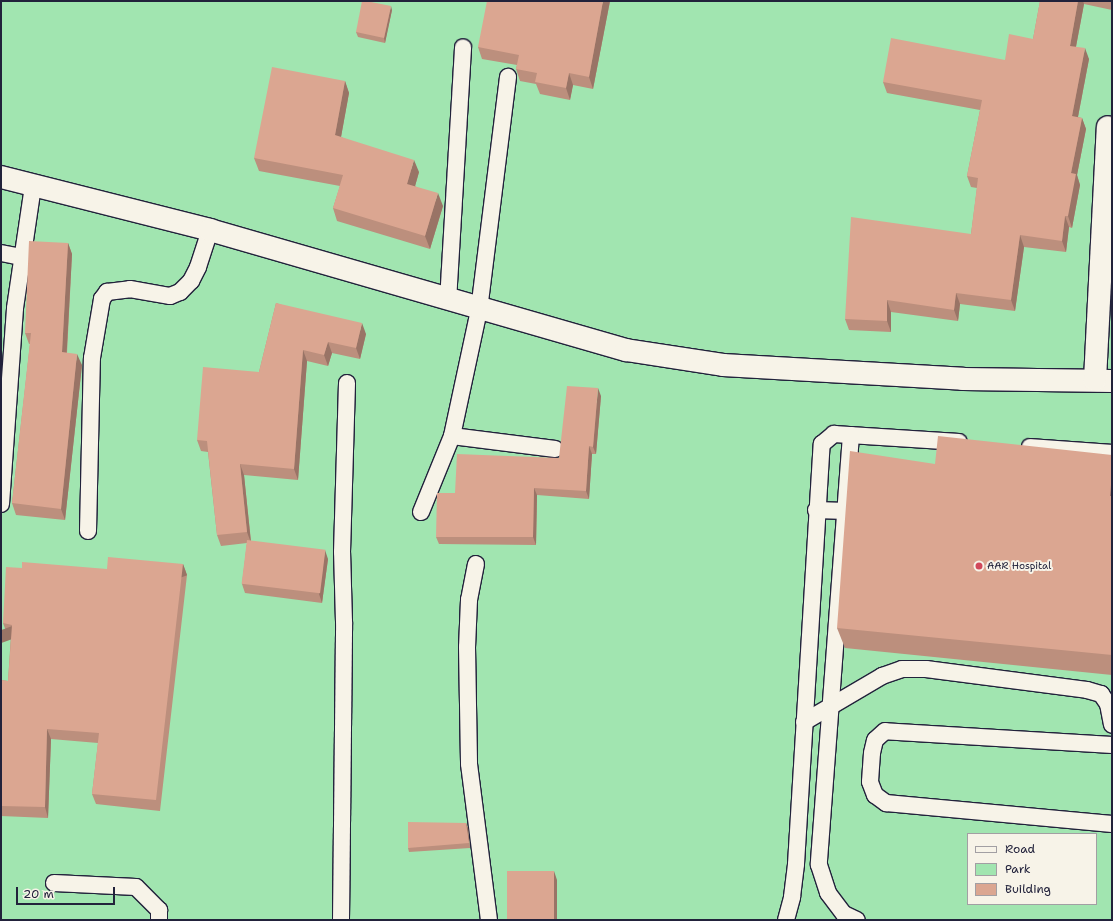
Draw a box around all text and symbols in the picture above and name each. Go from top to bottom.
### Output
place label: AAR Hospital [987,560,1051,572]
marker: AAR Hospital [974,561,984,571]
legend [967,833,1097,905]
text: Road [1005,841,1035,857]
text: Park [1005,861,1031,877]
scale bar [18,879,117,905]
text: Building [1005,881,1051,897]
text: 20 m [23,886,54,902]

